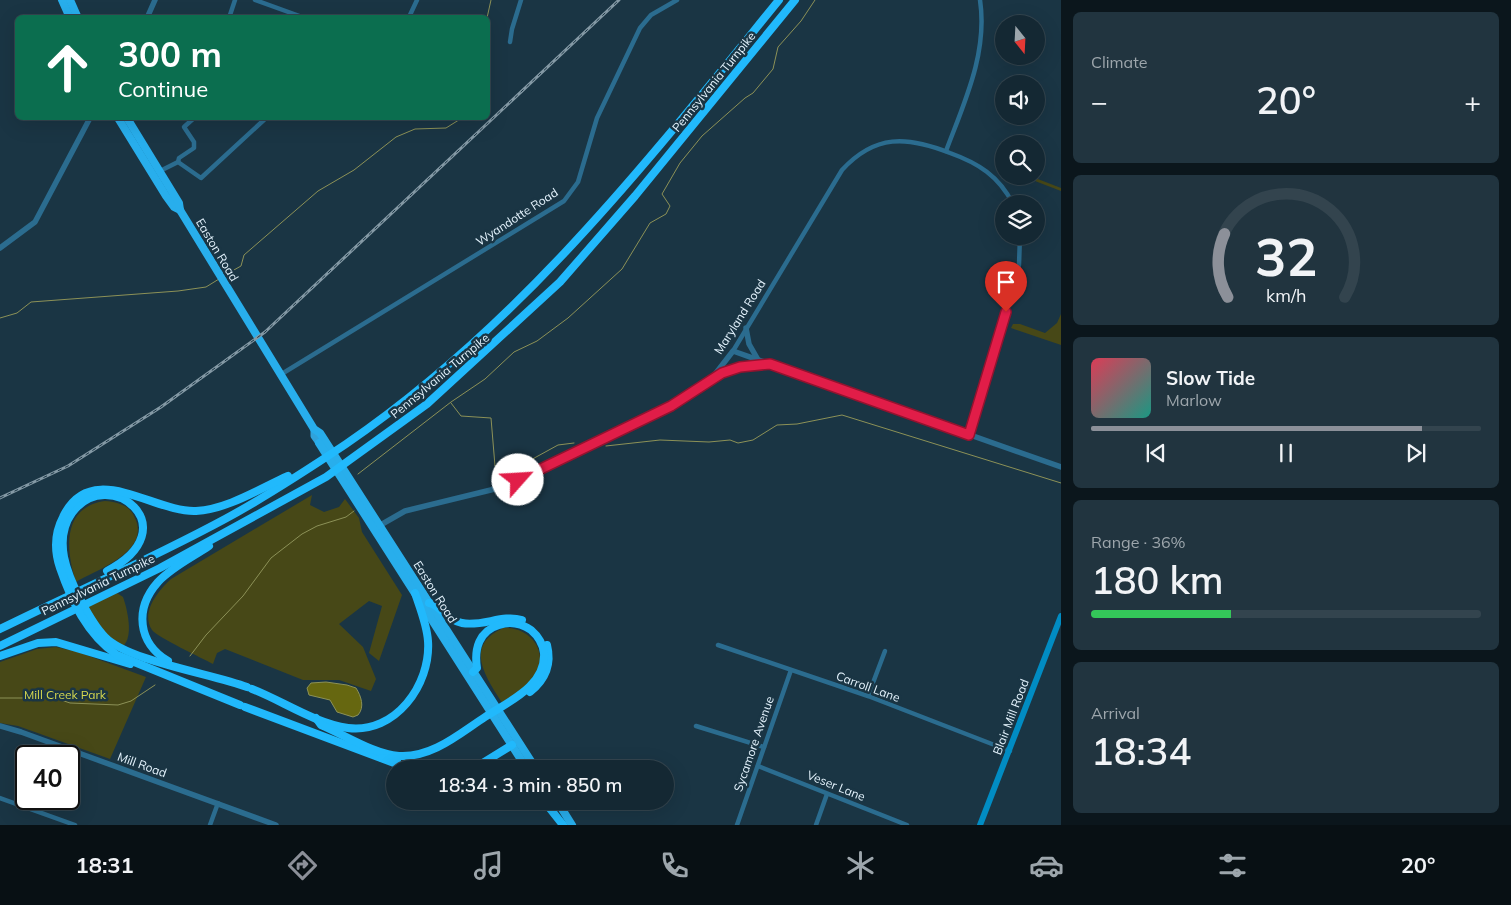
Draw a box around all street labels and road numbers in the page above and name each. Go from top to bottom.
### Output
street label: Pennsylvania Turnpike [669,29,759,135]
street label: Wyandotte Road [473,184,561,249]
street label: Easton Road [193,216,242,284]
street label: Maryland Road [711,277,769,357]
street label: Pennsylvania Turnpike [387,330,492,421]
street label: Pennsylvania Turnpike [39,551,157,619]
street label: Easton Road [410,558,461,626]
street label: Carroll Lane [834,668,902,705]
street label: Blair Mill Road [989,677,1032,757]
street label: Sycamore Avenue [730,694,777,794]
street label: Mill Road [115,749,169,780]
street label: Veser Lane [805,767,867,804]

